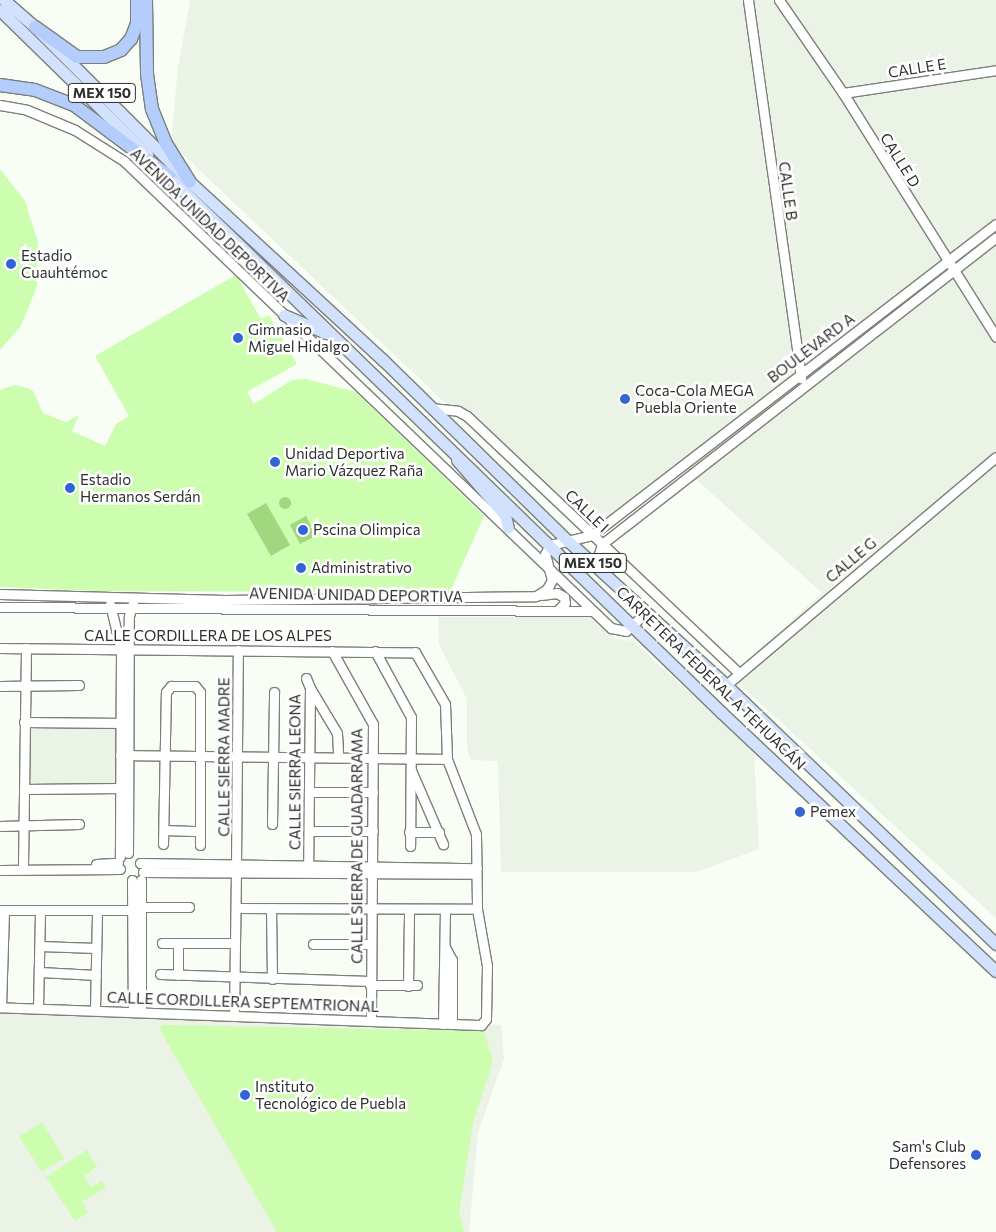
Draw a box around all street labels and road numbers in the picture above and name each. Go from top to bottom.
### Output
street label: CALLE E [887,55,947,81]
road number: MEX 150 [67,82,137,105]
street label: CALLE D [876,130,924,190]
street label: AVENIDA UNIDAD DEPORTIVA [127,144,293,306]
street label: CALLE B [775,160,801,222]
street label: BOULEVARD A [764,309,858,387]
street label: CALLE I [561,486,613,536]
street label: CALLE G [822,534,880,586]
road number: MEX 150 [558,552,628,574]
street label: CARRETERA FEDERAL A TEHUACÁN [613,583,809,773]
street label: AVENIDA UNIDAD DEPORTIVA [249,584,463,606]
street label: CALLE CORDILLERA DE LOS ALPES [84,627,332,645]
street label: CALLE SIERRA MADRE [215,677,233,837]
street label: CALLE SIERRA LEONA [286,694,304,850]
street label: CALLE SIERRA DE GUADARRAMA [348,728,366,964]
street label: CALLE CORDILLERA SEPTEMTRIONAL [106,988,380,1016]

